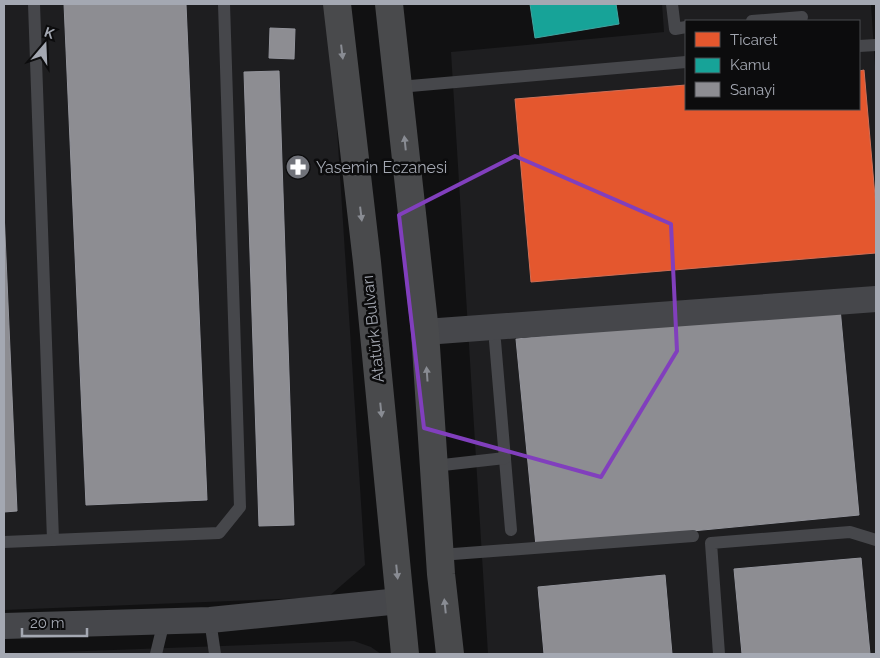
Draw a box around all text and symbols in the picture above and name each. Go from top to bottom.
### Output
north arrow [20,20,70,70]
legend [685,20,860,110]
text: K [42,24,57,42]
text: Ticaret [730,31,778,49]
one-way arrow [339,44,347,60]
text: Kamu [730,56,771,74]
text: Sanayi [730,81,775,99]
one-way arrow [401,134,409,150]
pharmacy icon: Yasemin Eczanesi [285,154,311,180]
place label: Yasemin Eczanesi [316,158,447,177]
one-way arrow [357,206,365,222]
street label: Atatürk Bulvarı [358,274,388,384]
one-way arrow [423,366,431,382]
one-way arrow [378,402,386,418]
one-way arrow [393,564,401,580]
one-way arrow [441,597,449,613]
scale bar [22,606,88,638]
text: 20 m [30,614,65,632]

